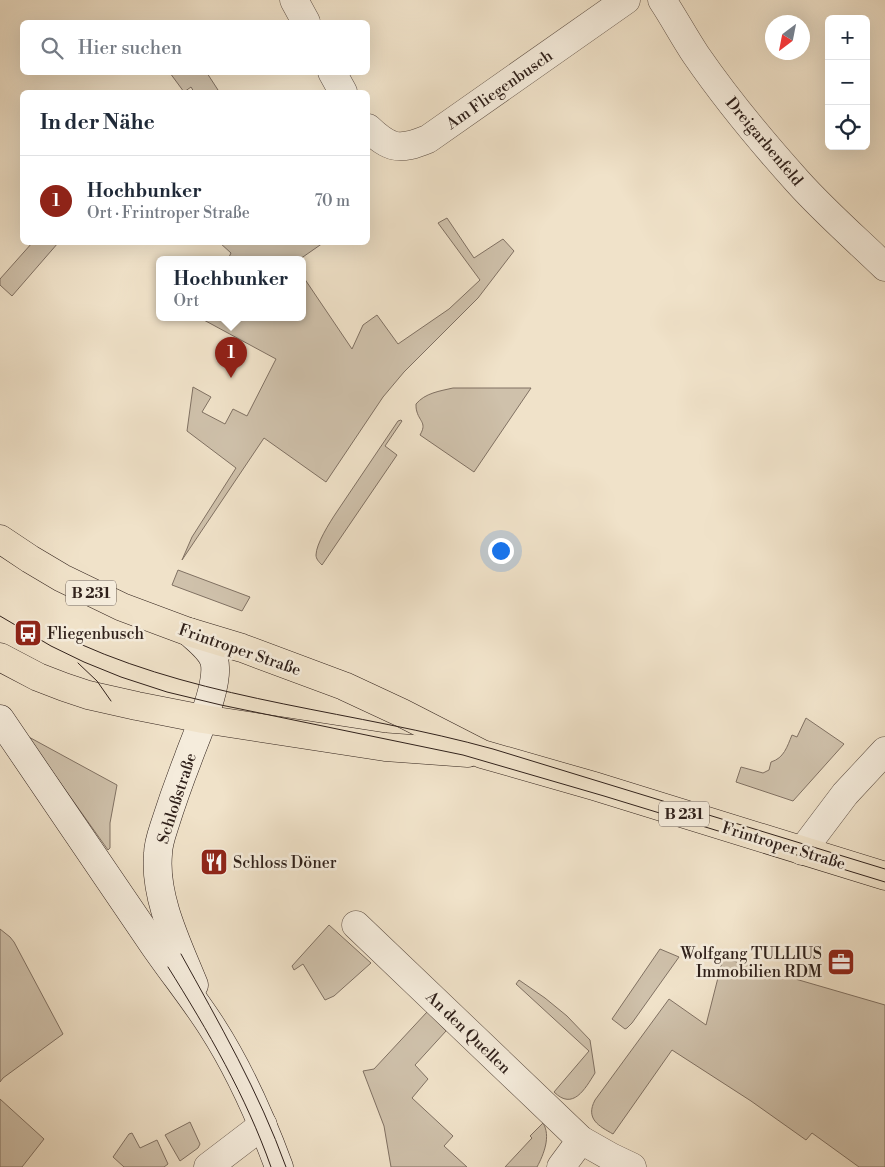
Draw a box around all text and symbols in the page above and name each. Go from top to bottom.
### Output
north arrow [765,15,810,60]
map controls [825,15,870,150]
button: + [825,15,870,60]
search box [20,20,370,75]
icon: search [38,34,66,62]
text: Hier suchen [78,36,182,60]
street label: Am Fliegenbusch [442,45,557,135]
button: − [825,60,870,105]
street label: Dreigarbenfeld [721,93,807,190]
button: locate [825,105,870,150]
text: In der Nähe [40,110,155,136]
text: Hochbunker [87,179,202,203]
text: 1 [52,191,60,211]
text: 70 m [314,191,350,211]
text: Ort · Frintroper Straße [87,203,250,223]
popup [156,256,306,321]
text: Hochbunker [174,267,288,291]
text: Ort [174,291,199,311]
pin: 1 [215,337,247,378]
your location [488,538,514,564]
road number: B 231 [66,580,116,606]
bus stop icon: Fliegenbusch [13,618,43,648]
street label: Frintroper Straße [176,620,304,680]
place label: Fliegenbusch [47,624,145,644]
street label: Schloßstraße [153,750,201,846]
road number: B 231 [659,802,709,826]
street label: Frintroper Straße [720,818,848,874]
restaurant icon: Schloss Döner [199,847,229,877]
place label: Schloss Döner [233,853,337,873]
place label: Wolfgang TULLIUS Immobilien RDM [679,944,822,982]
office icon: Wolfgang TULLIUS Immobilien RDM [826,947,856,977]
street label: An den Quellen [421,986,515,1079]

